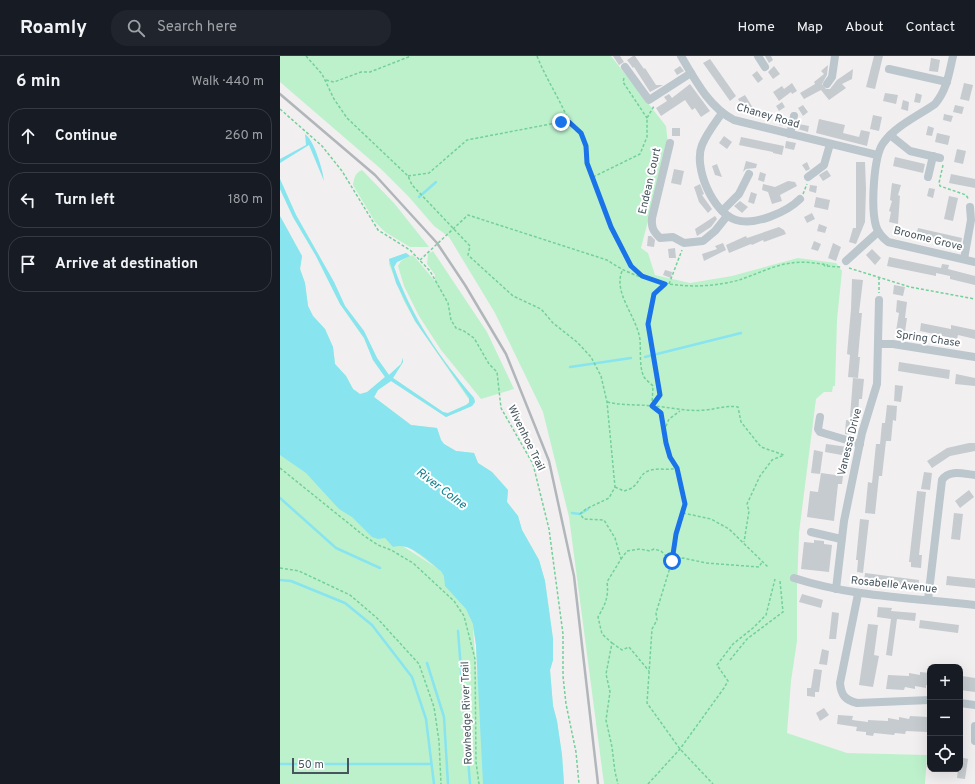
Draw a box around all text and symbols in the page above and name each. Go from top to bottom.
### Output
search box [111,10,391,46]
text: Roamly [20,16,87,40]
icon: search [125,17,147,39]
text: Search here [157,18,237,37]
text: Home [738,19,775,36]
text: Map [797,19,823,36]
text: About [845,19,884,36]
text: Contact [906,19,955,36]
text: 6 min [16,71,60,93]
text: Walk · 440 m [192,74,264,90]
street label: Chaney Road [735,100,801,132]
route end [552,113,570,131]
icon: ahead [17,125,39,147]
text: Continue [55,127,117,146]
text: 260 m [225,128,263,144]
street label: Endean Court [636,146,664,216]
icon: left [17,189,39,211]
text: Turn left [55,191,115,210]
text: 180 m [228,192,263,208]
street label: Broome Grove [892,224,964,254]
icon: arrive [17,253,39,275]
text: Arrive at destination [55,255,198,274]
street label: Spring Chase [895,328,961,350]
street label: Wivenhoe Trail [504,403,548,473]
street label: Vanessa Drive [835,407,865,477]
water label: River Colne [412,465,470,514]
route start [663,552,681,570]
street label: Rosabelle Avenue [850,574,938,597]
street label: Rowhedge River Trail [458,661,476,765]
map controls [927,664,963,772]
button: + [927,664,963,700]
button: − [927,700,963,736]
button: locate [927,736,963,772]
scale bar [292,756,349,775]
text: 50 m [298,758,324,772]

